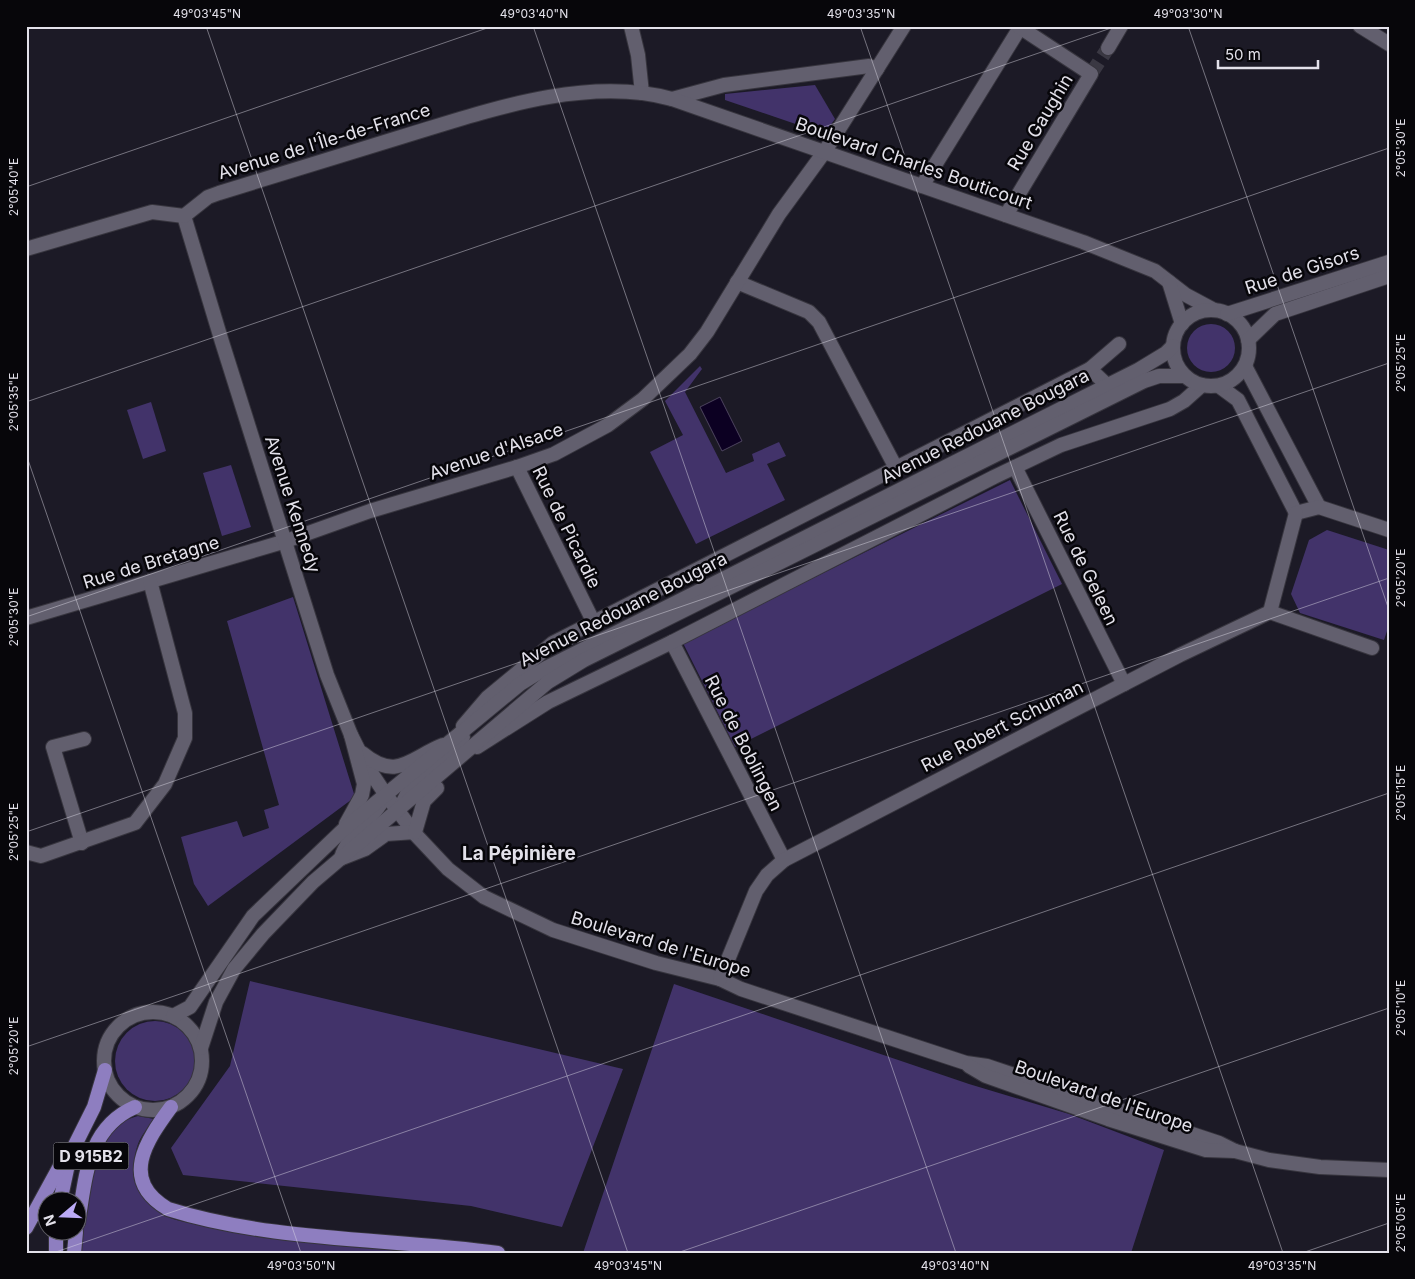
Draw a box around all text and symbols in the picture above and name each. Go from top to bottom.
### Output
text: 49°03'45"N [173,6,241,21]
text: 49°03'40"N [500,6,568,21]
text: 49°03'35"N [827,6,895,21]
text: 49°03'30"N [1154,6,1222,21]
scale bar [1218,38,1318,70]
text: 50 m [1225,45,1261,64]
street label: Rue Gaughin [1003,70,1077,174]
street label: Avenue de l'Île-de-France [215,98,433,183]
street label: Boulevard Charles Bouticourt [793,113,1035,213]
text: 2°05'30"E [1393,118,1408,178]
text: 2°05'40"E [6,158,21,216]
street label: Rue de Gisors [1242,242,1362,298]
text: 2°05'25"E [1393,334,1408,392]
street label: Avenue Redouane Bougara [878,364,1092,488]
text: 2°05'35"E [6,373,21,431]
street label: Avenue d'Alsace [426,418,566,484]
street label: Avenue Kennedy [261,433,325,575]
street label: Rue de Picardie [528,463,606,591]
street label: Rue de Geleen [1049,508,1123,628]
street label: Rue de Bretagne [80,531,222,593]
street label: Avenue Redouane Bougara [516,547,730,671]
text: 2°05'20"E [1393,549,1408,607]
text: 2°05'30"E [6,587,21,647]
street label: Rue de Boblingen [701,672,787,814]
street label: Rue Robert Schuman [917,676,1087,776]
text: 2°05'15"E [1393,765,1408,821]
text: 2°05'25"E [6,803,21,861]
district label: La Pépinière [462,842,576,865]
street label: Boulevard de l'Europe [569,907,753,981]
text: 2°05'10"E [1393,980,1408,1036]
text: 2°05'20"E [6,1017,21,1075]
street label: Boulevard de l'Europe [1012,1056,1196,1136]
road number: D 915B2 [54,1142,128,1170]
north arrow [38,1192,88,1242]
text: 2°05'05"E [1393,1194,1408,1252]
text: N [39,1213,59,1228]
text: 49°03'50"N [267,1258,335,1273]
text: 49°03'45"N [594,1258,662,1273]
text: 49°03'40"N [921,1258,989,1273]
text: 49°03'35"N [1248,1258,1316,1273]

